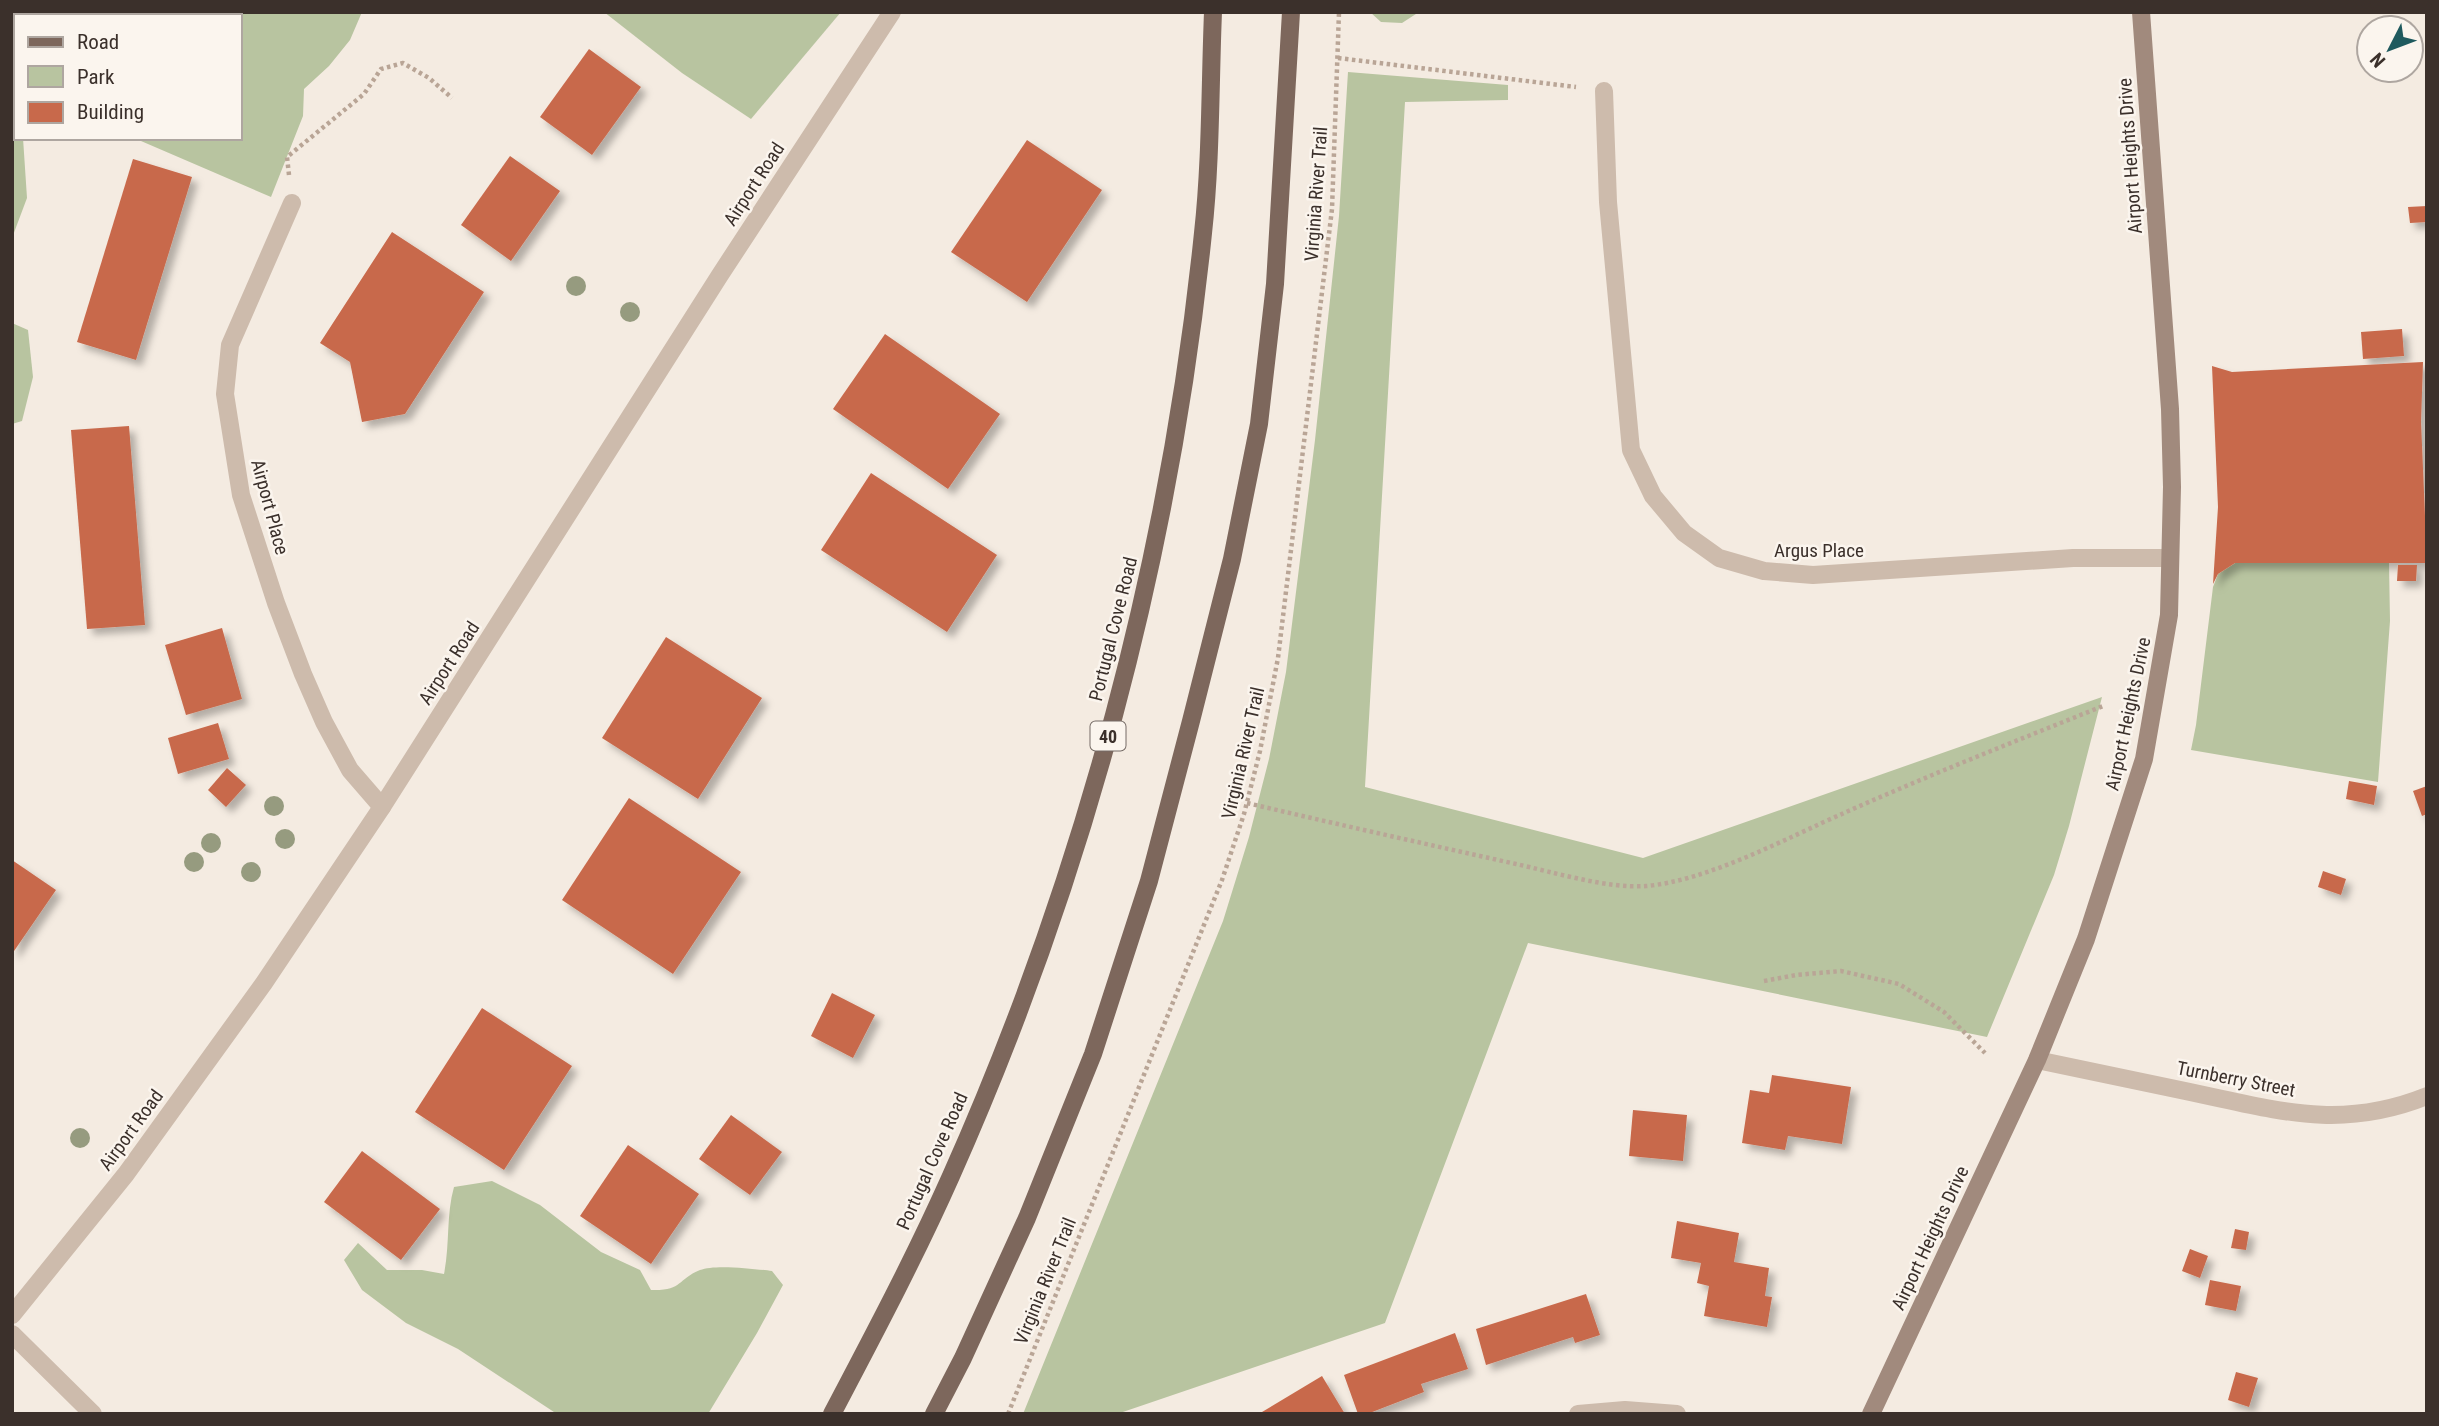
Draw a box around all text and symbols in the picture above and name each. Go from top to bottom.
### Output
legend [14,14,242,140]
north arrow [2355,14,2425,84]
text: Road [77,30,119,54]
text: N [2365,48,2390,72]
text: Park [77,65,115,89]
street label: Airport Heights Drive [2113,77,2147,235]
text: Building [77,100,144,124]
street label: Virginia River Trail [1300,126,1332,262]
street label: Airport Road [719,138,789,230]
street label: Airport Place [246,457,294,557]
street label: Argus Place [1774,539,1864,562]
street label: Portugal Cove Road [1084,555,1142,703]
street label: Airport Road [414,617,484,709]
street label: Airport Heights Drive [2100,635,2156,793]
street label: Virginia River Trail [1217,685,1269,821]
road number: 40 [1090,722,1126,750]
street label: Turnberry Street [2175,1056,2297,1102]
street label: Airport Road [94,1085,168,1175]
street label: Portugal Cove Road [891,1089,973,1233]
street label: Airport Heights Drive [1887,1162,1974,1314]
street label: Virginia River Trail [1009,1214,1081,1348]

